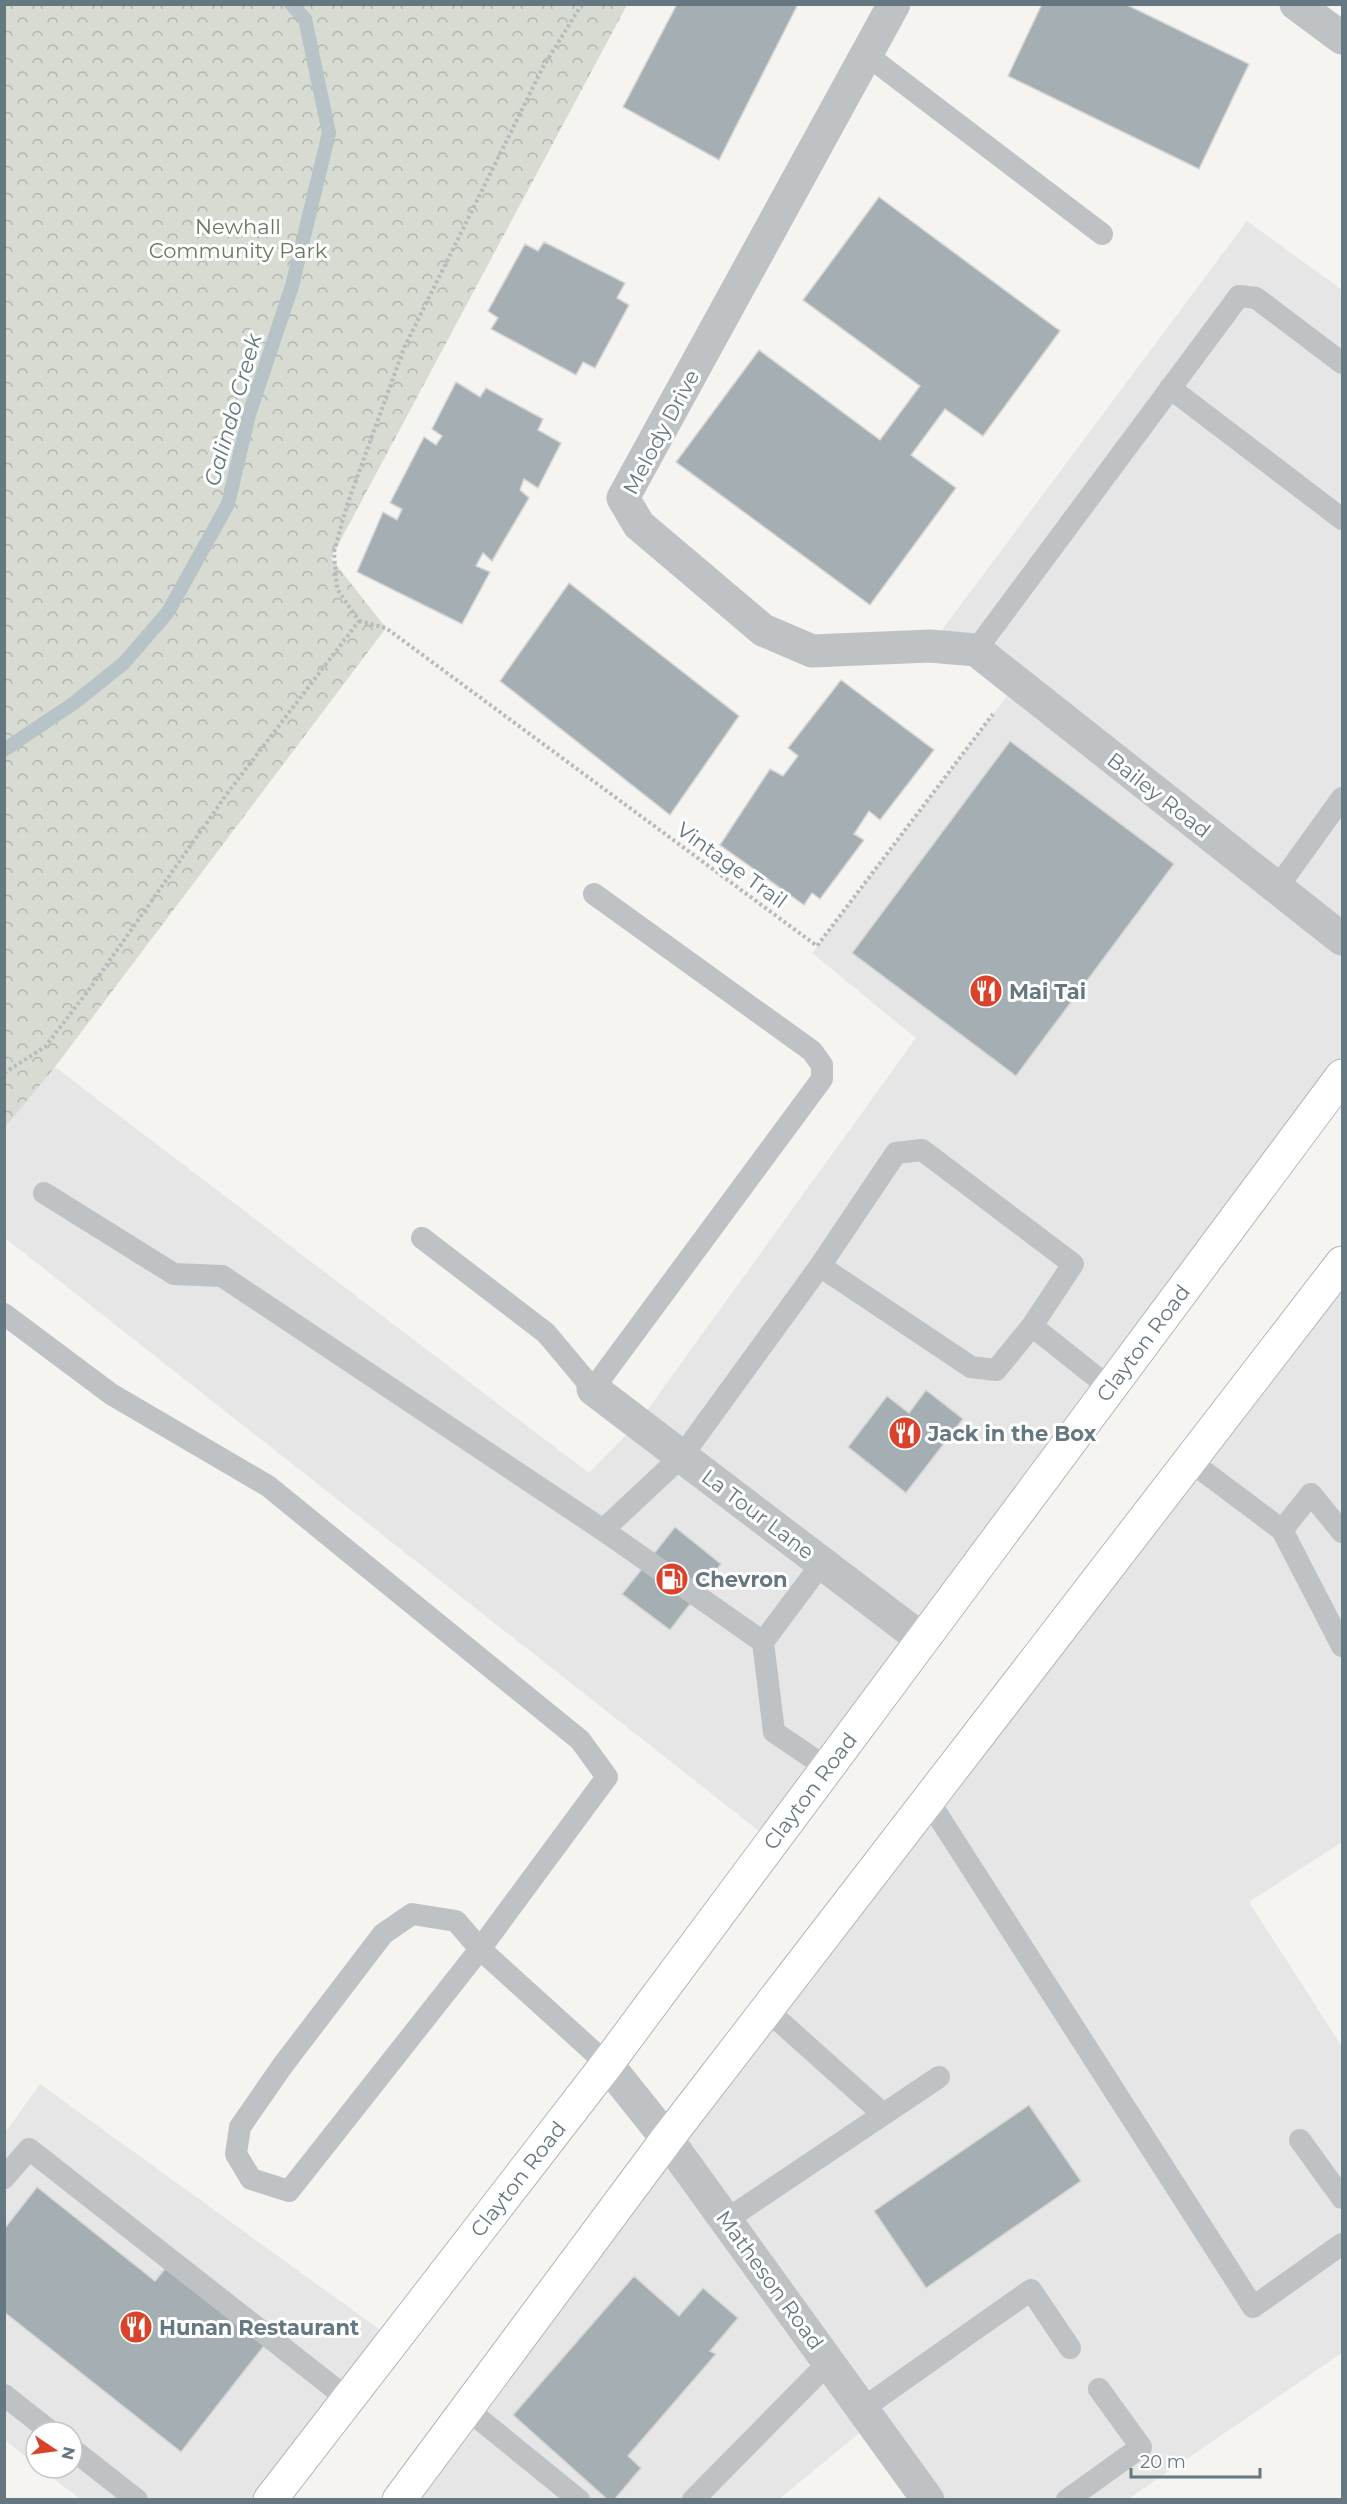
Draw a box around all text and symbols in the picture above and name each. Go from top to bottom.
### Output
park label: Newhall Community Park [149,214,328,263]
water label: Galindo Creek [198,330,268,489]
street label: Melody Drive [618,365,704,499]
street label: Bailey Road [1102,747,1216,843]
street label: Vintage Trail [672,817,792,913]
restaurant icon: Mai Tai [968,973,1004,1009]
place label: Mai Tai [1009,979,1086,1004]
street label: Clayton Road [1091,1280,1195,1406]
restaurant icon: Jack in the Box [887,1415,923,1451]
place label: Jack in the Box [927,1421,1097,1446]
street label: La Tour Lane [697,1464,819,1564]
fuel station icon: Chevron [654,1561,690,1597]
place label: Chevron [695,1567,788,1592]
street label: Clayton Road [758,1728,862,1854]
street label: Clayton Road [465,2116,571,2242]
street label: Matheson Road [711,2206,829,2354]
restaurant icon: Hunan Restaurant [118,2309,154,2345]
place label: Hunan Restaurant [159,2315,359,2340]
north arrow [24,2420,84,2480]
scale bar [1131,2441,1260,2479]
text: N [57,2445,79,2462]
text: 20 m [1140,2451,1186,2473]

